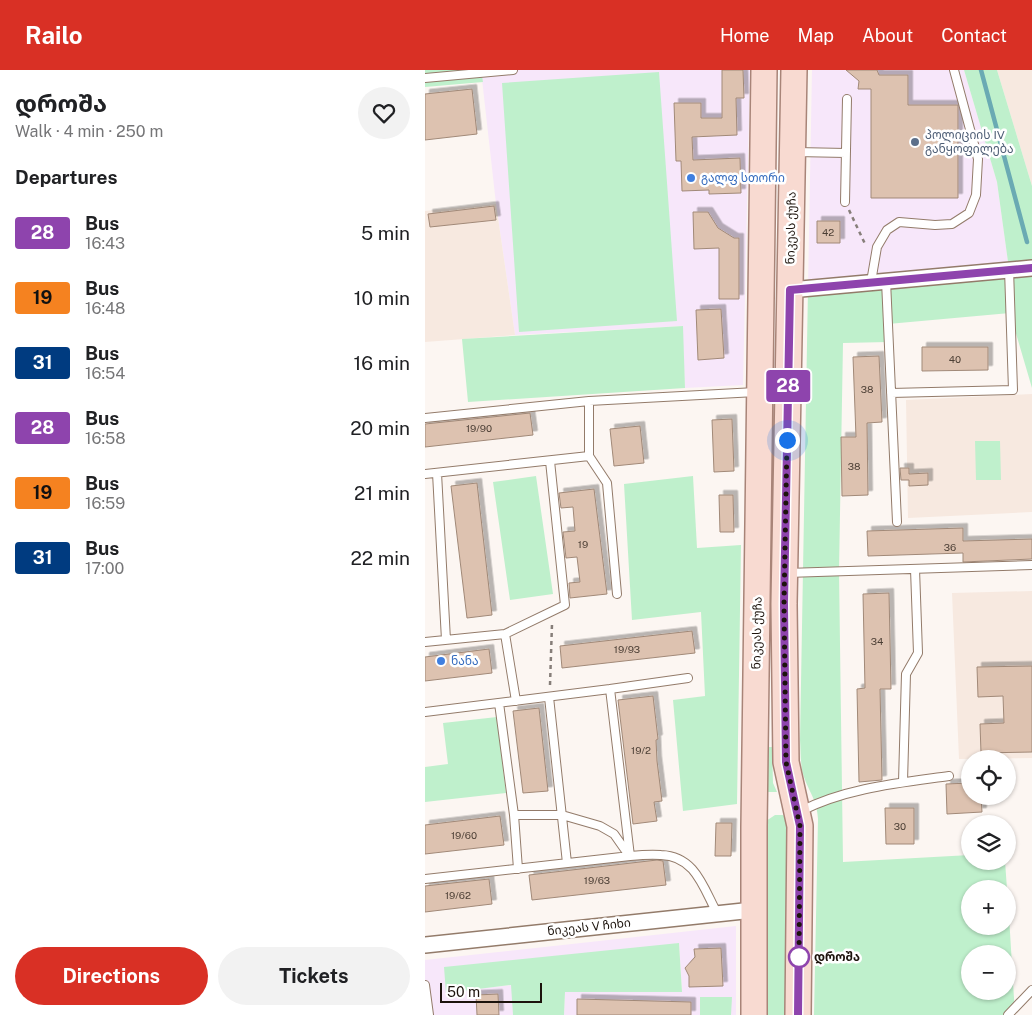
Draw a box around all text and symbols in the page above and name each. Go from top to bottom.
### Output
text: Railo [25,21,83,49]
text: Home [720,25,770,46]
text: Map [798,25,834,46]
text: About [862,25,913,46]
text: Contact [941,25,1007,46]
button: heart [358,87,410,139]
text: დროშა [15,89,107,117]
text: Walk · 4 min · 250 m [15,122,163,141]
place label: პოლიციის IV განყოფილება [925,128,1014,157]
marker: პოლიციის IV განყოფილება [909,136,921,148]
text: Departures [15,166,118,188]
place label: გალფ სთორი [701,171,785,186]
marker: გალფ სთორი [685,172,697,184]
street label: ნიკეას ქუჩა [783,192,799,264]
text: Bus [85,212,119,234]
text: 28 [31,222,54,243]
text: 5 min [361,222,410,244]
house number: 42 [822,226,834,238]
text: 16:43 [85,234,125,253]
text: Bus [85,277,119,299]
text: 19 [33,287,52,308]
text: 10 min [354,287,410,309]
text: 16:48 [85,299,125,318]
text: Bus [85,342,119,364]
text: 31 [33,352,52,373]
text: 16 min [354,352,410,374]
house number: 40 [949,353,961,365]
text: 16:54 [85,364,125,383]
line badge: 28 [765,370,811,402]
text: 28 [776,375,800,396]
house number: 38 [861,383,873,395]
text: Bus [85,407,119,429]
text: 28 [31,417,54,438]
text: 20 min [350,417,410,439]
house number: 19/90 [466,422,492,434]
your location [775,428,800,453]
text: 16:58 [85,429,126,448]
house number: 38 [848,460,860,472]
text: Bus [85,472,119,494]
text: 19 [33,482,52,503]
text: 21 min [354,482,410,504]
text: 16:59 [85,494,125,513]
text: Bus [85,537,119,559]
house number: 19 [578,538,588,550]
house number: 36 [944,541,956,553]
text: 31 [33,547,52,568]
text: 22 min [351,547,410,569]
text: 17:00 [85,559,124,578]
street label: ნიკეას ქუჩა [749,597,765,669]
house number: 34 [871,635,883,647]
house number: 19/93 [614,643,640,655]
place label: ნანა [451,654,479,668]
marker: ნანა [435,655,447,667]
house number: 19/2 [631,744,651,756]
map controls [961,750,1016,1000]
button: locate [961,750,1016,805]
button: layers [961,815,1016,870]
house number: 30 [894,820,906,832]
house number: 19/60 [451,829,477,841]
house number: 19/63 [584,874,610,886]
button: + [961,880,1016,935]
house number: 19/62 [445,889,471,901]
street label: ნიკეას V ჩიხი [547,916,632,938]
button: − [961,945,1016,1000]
marker: დროშა [788,946,810,968]
button: Directions [15,947,208,1005]
button: Tickets [218,947,410,1005]
place label: დროშა [814,950,860,965]
scale bar [440,980,543,1003]
text: 50 m [447,984,480,1000]

